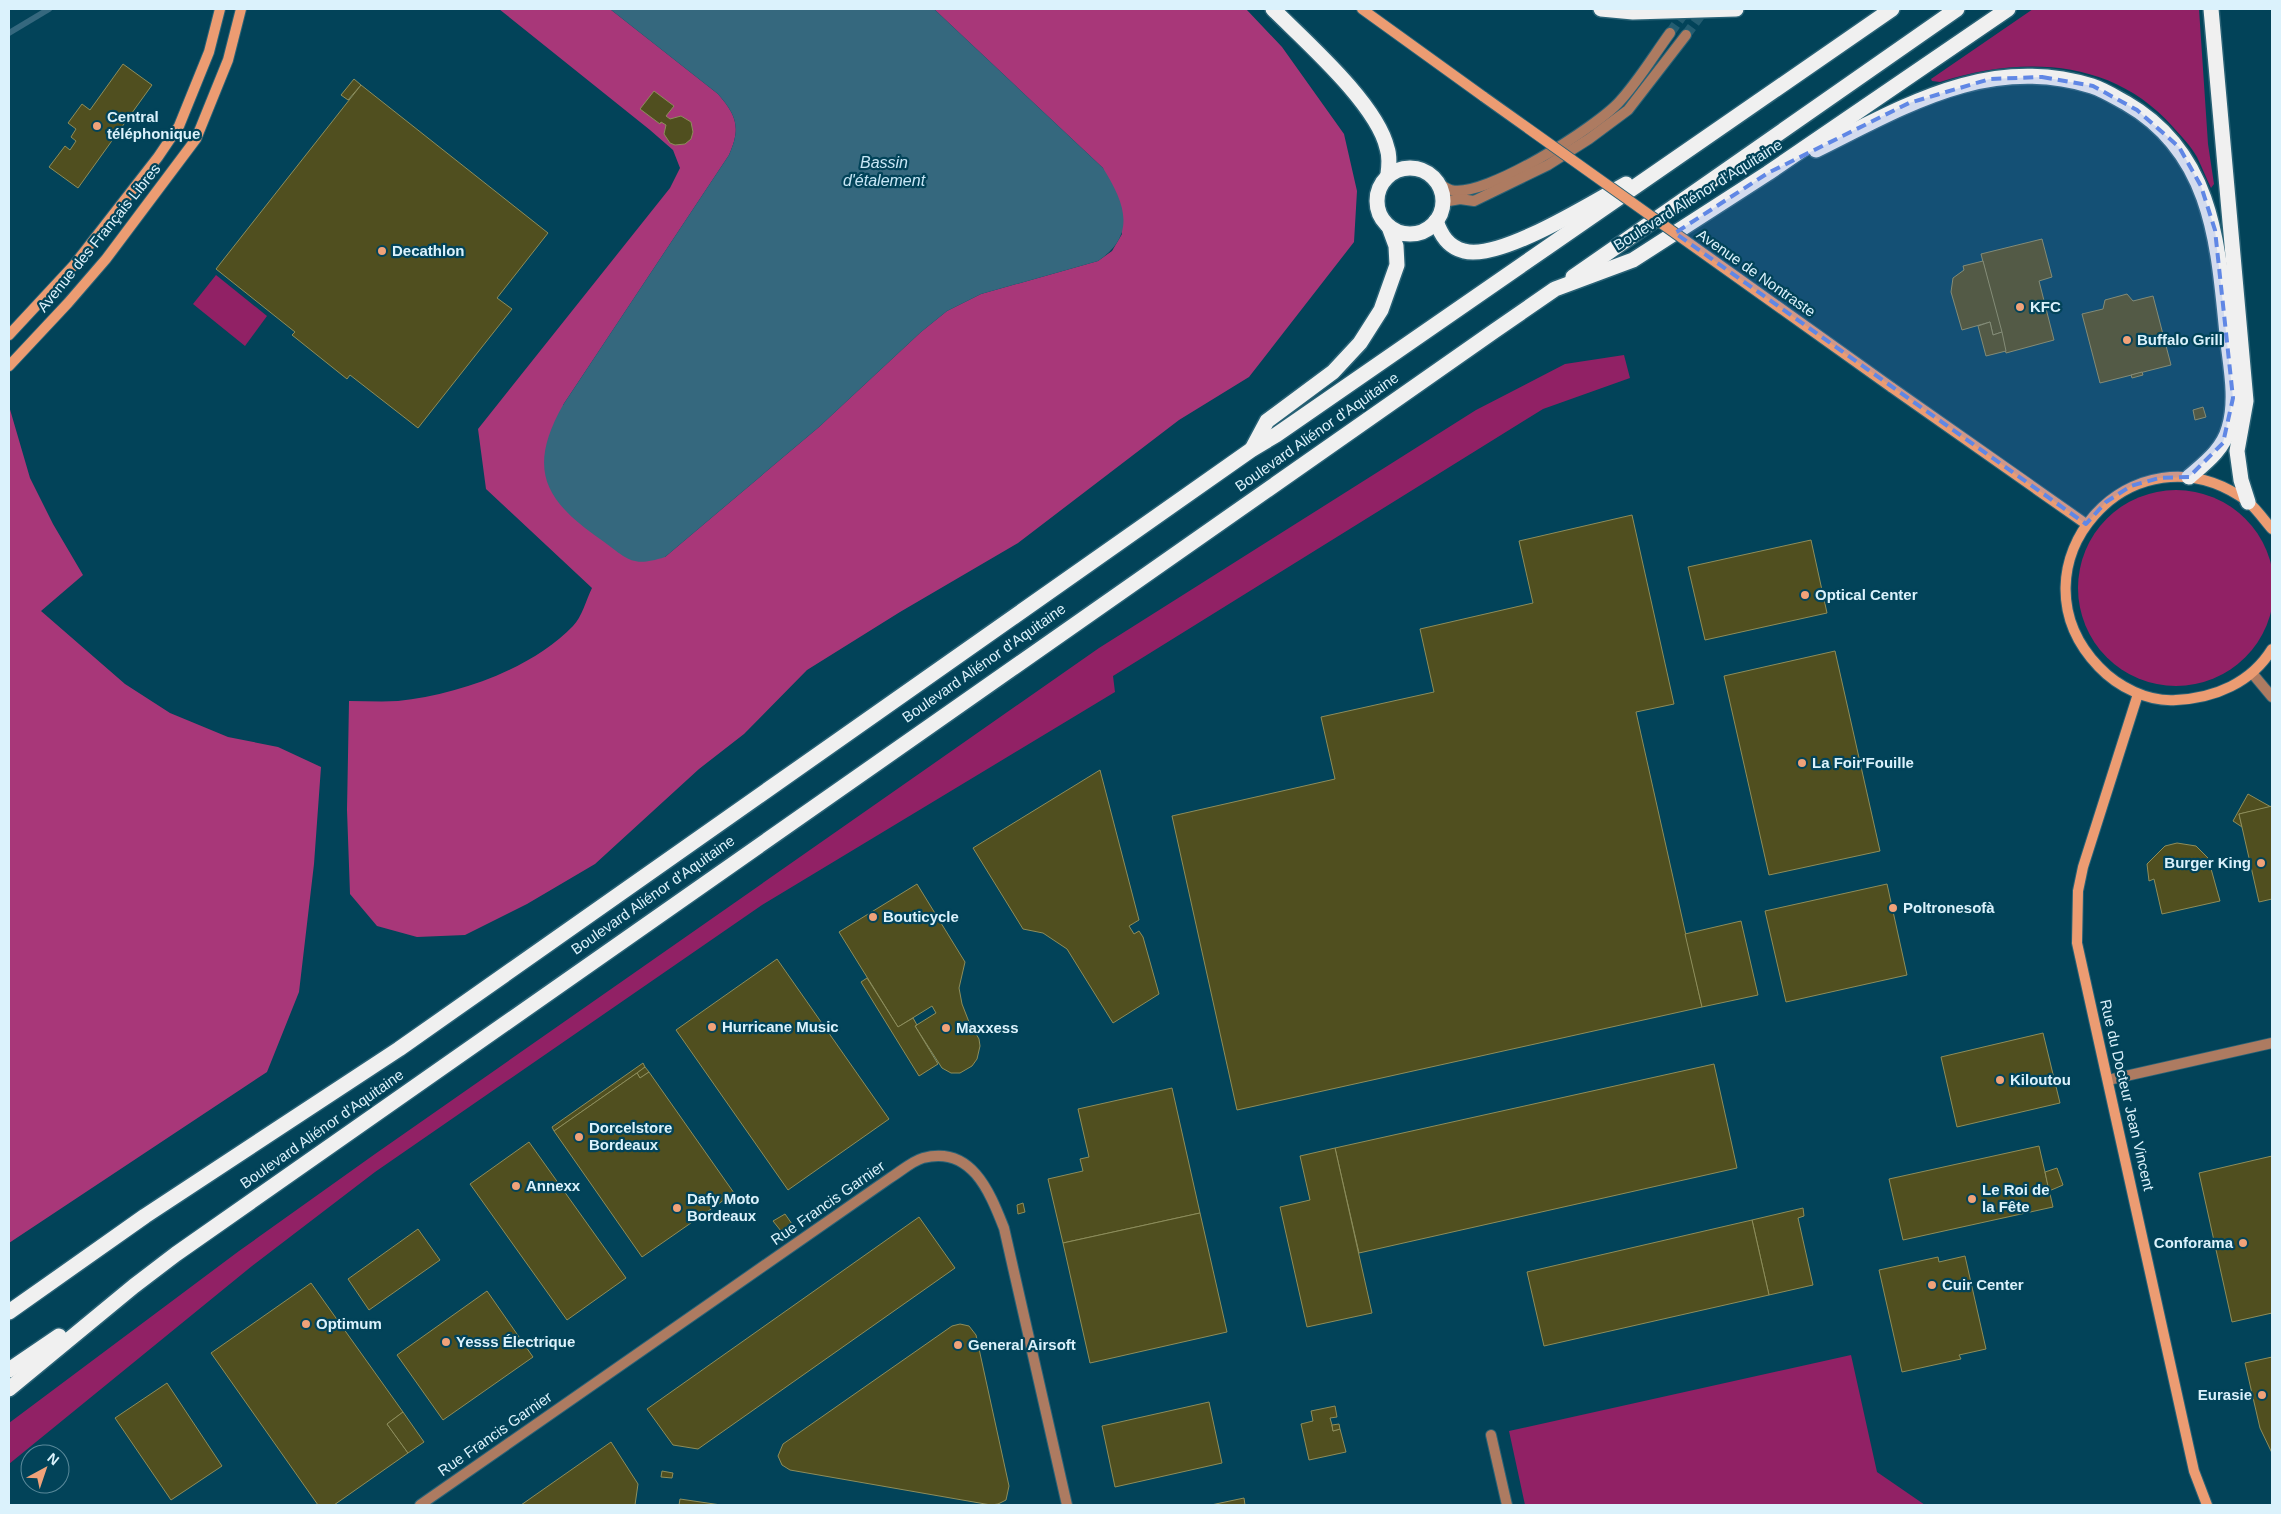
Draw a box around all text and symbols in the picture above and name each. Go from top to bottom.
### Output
place label: Central téléphonique [107,108,200,142]
marker: Central téléphonique [91,120,103,132]
street label: Boulevard Aliénor d'Aquitaine [1610,136,1785,254]
water label: Bassin d'étalement [843,154,926,189]
street label: Avenue des Français Libres [34,160,164,315]
street label: Avenue de Nontraste [1694,225,1819,320]
place label: Decathlon [392,242,465,259]
marker: Decathlon [376,245,388,257]
place label: KFC [2030,298,2061,315]
marker: KFC [2014,301,2026,313]
place label: Buffalo Grill [2137,331,2223,348]
marker: Buffalo Grill [2121,334,2133,346]
street label: Boulevard Aliénor d'Aquitaine [1232,369,1402,495]
place label: Optical Center [1815,586,1918,603]
marker: Optical Center [1799,589,1811,601]
street label: Boulevard Aliénor d'Aquitaine [899,600,1069,726]
place label: La Foir'Fouille [1812,754,1914,771]
marker: La Foir'Fouille [1796,757,1808,769]
street label: Boulevard Aliénor d'Aquitaine [568,832,738,958]
place label: Burger King [2164,854,2251,871]
marker: Burger King [2255,857,2267,869]
place label: Poltronesofà [1903,899,1995,916]
marker: Poltronesofà [1887,902,1899,914]
place label: Bouticycle [883,908,959,925]
marker: Bouticycle [867,911,879,923]
street label: Rue du Docteur Jean Vincent [2097,998,2158,1193]
place label: Hurricane Music [722,1018,839,1035]
place label: Maxxess [956,1019,1019,1036]
marker: Hurricane Music [706,1021,718,1033]
marker: Maxxess [940,1022,952,1034]
street label: Boulevard Aliénor d'Aquitaine [237,1066,407,1192]
place label: Kiloutou [2010,1071,2071,1088]
marker: Kiloutou [1994,1074,2006,1086]
place label: Dorcelstore Bordeaux [589,1119,672,1153]
marker: Dorcelstore Bordeaux [573,1131,585,1143]
street label: Rue Francis Garnier [768,1157,888,1248]
place label: Annexx [526,1177,581,1194]
marker: Annexx [510,1180,522,1192]
place label: Le Roi de la Fête [1982,1181,2050,1215]
place label: Dafy Moto Bordeaux [687,1190,760,1224]
marker: Le Roi de la Fête [1966,1193,1978,1205]
marker: Dafy Moto Bordeaux [671,1202,683,1214]
place label: Conforama [2154,1234,2234,1251]
marker: Conforama [2237,1237,2249,1249]
place label: Cuir Center [1942,1276,2024,1293]
marker: Cuir Center [1926,1279,1938,1291]
place label: Optimum [316,1315,382,1332]
marker: Optimum [300,1318,312,1330]
place label: Yesss Électrique [456,1333,575,1350]
marker: Yesss Électrique [440,1336,452,1348]
place label: General Airsoft [968,1336,1076,1353]
marker: General Airsoft [952,1339,964,1351]
place label: Eurasie [2198,1386,2252,1403]
street label: Rue Francis Garnier [435,1388,555,1479]
marker: Eurasie [2256,1389,2268,1401]
north arrow [20,1444,70,1494]
text: N [44,1450,62,1468]

